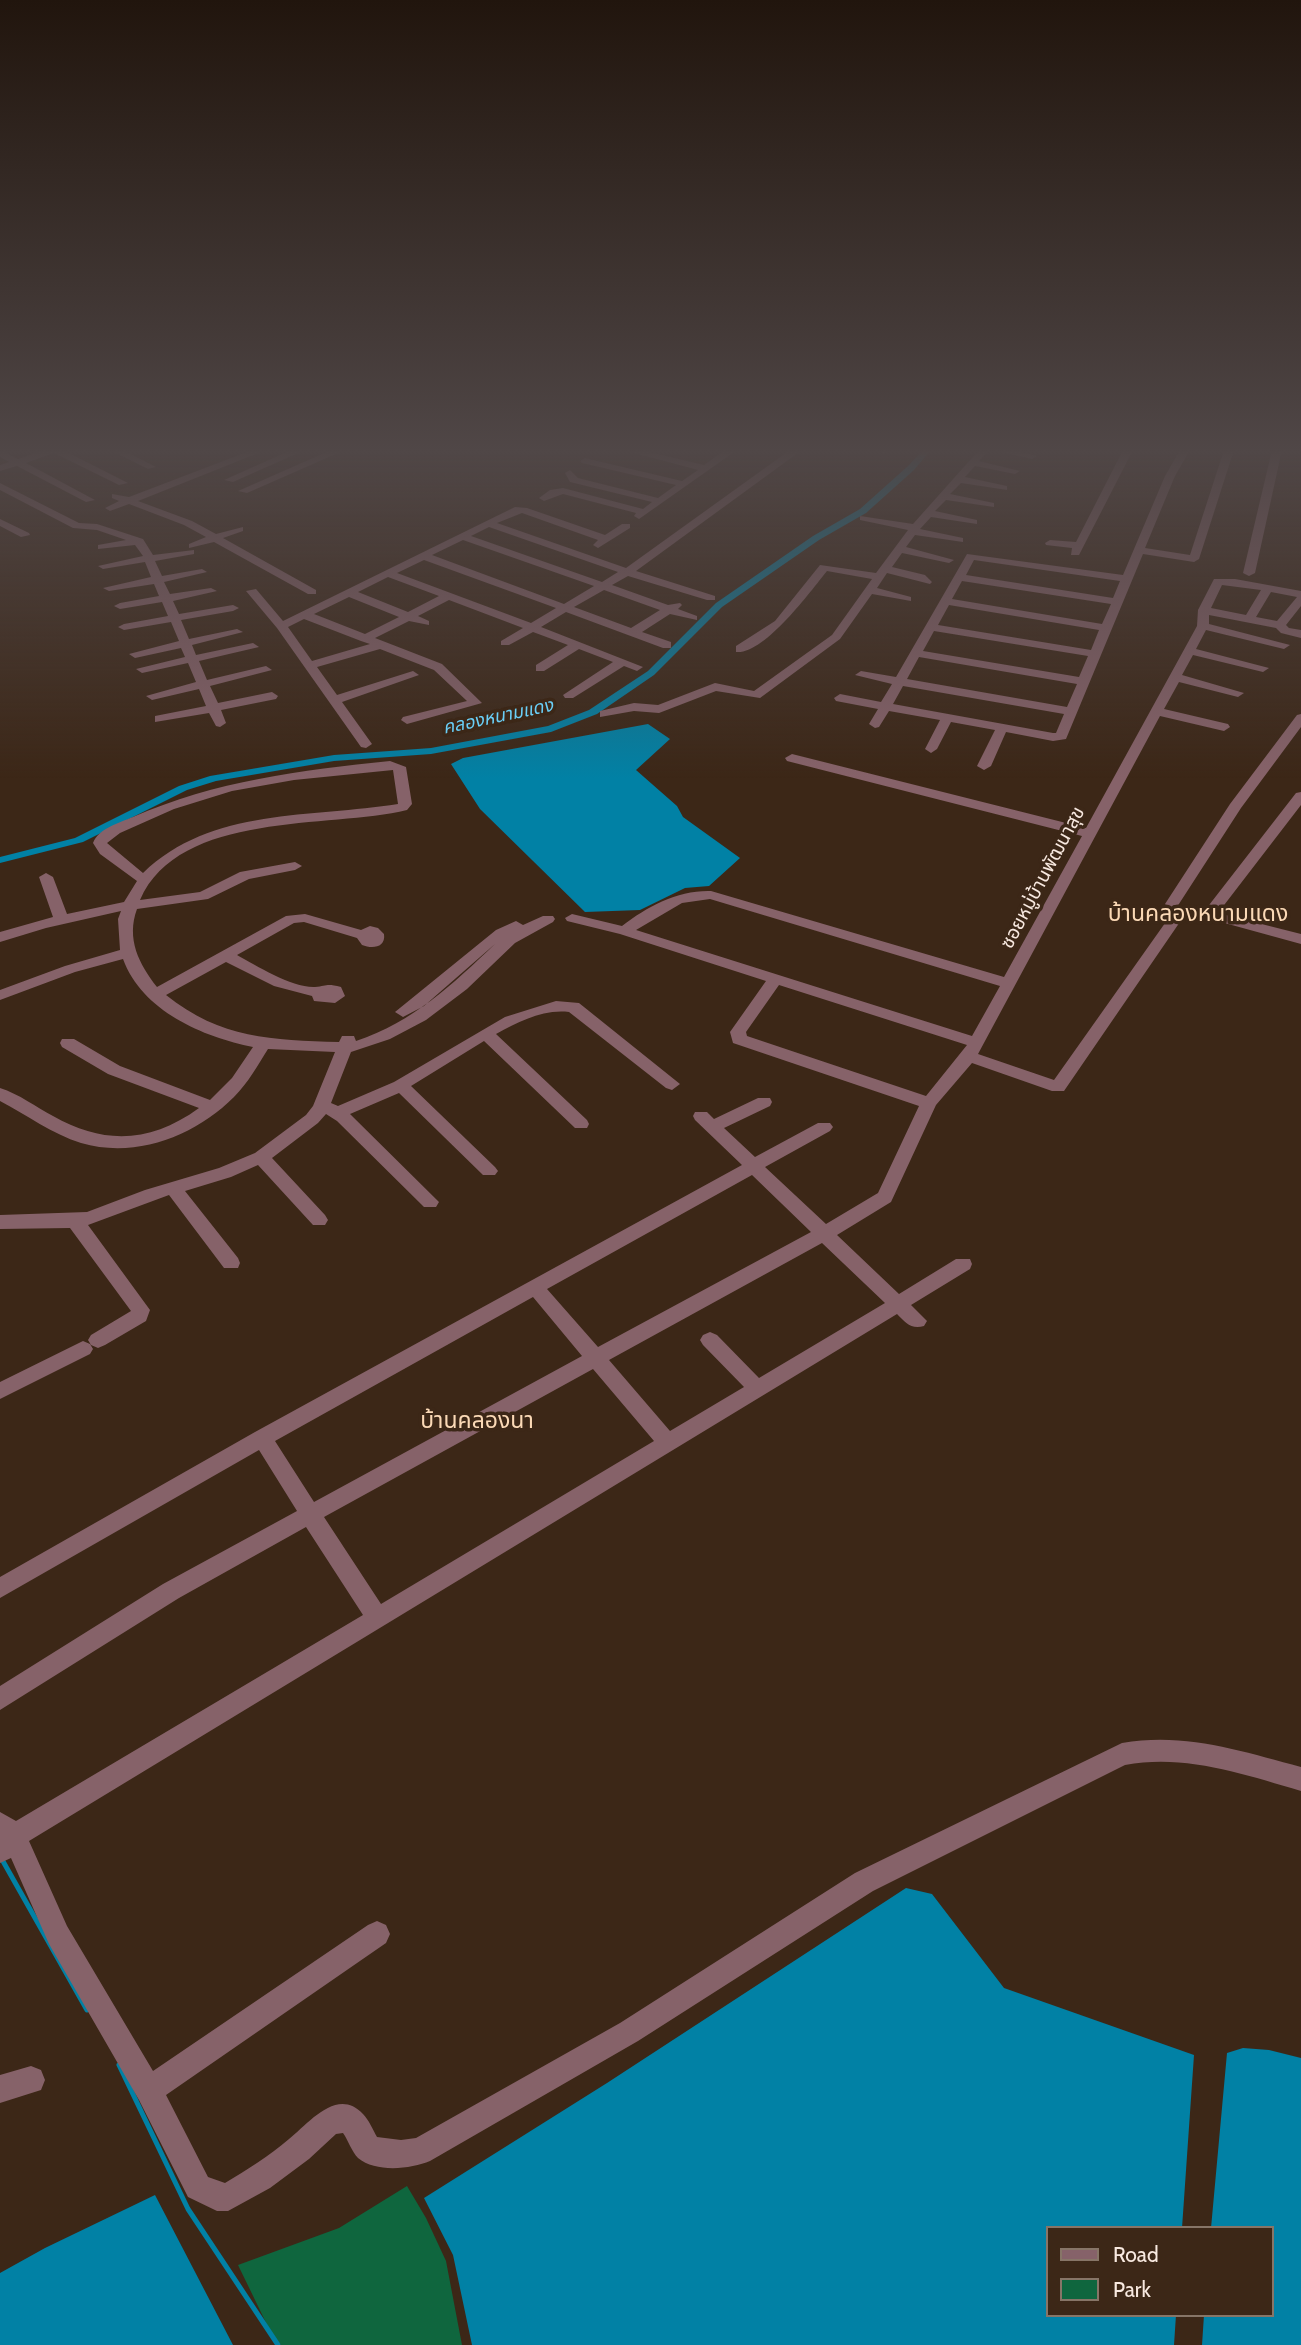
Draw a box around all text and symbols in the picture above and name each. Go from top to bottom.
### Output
water label: คลองหนามแดง [441,695,555,739]
street label: ซอยหมู่บ้านพัฒนาสุข [996,803,1090,953]
district label: บ้านคลองหนามแดง [1108,900,1288,928]
district label: บ้านคลองนา [420,1407,534,1435]
legend [1046,2226,1273,2317]
text: Road [1113,2242,1159,2267]
text: Park [1113,2277,1151,2302]

